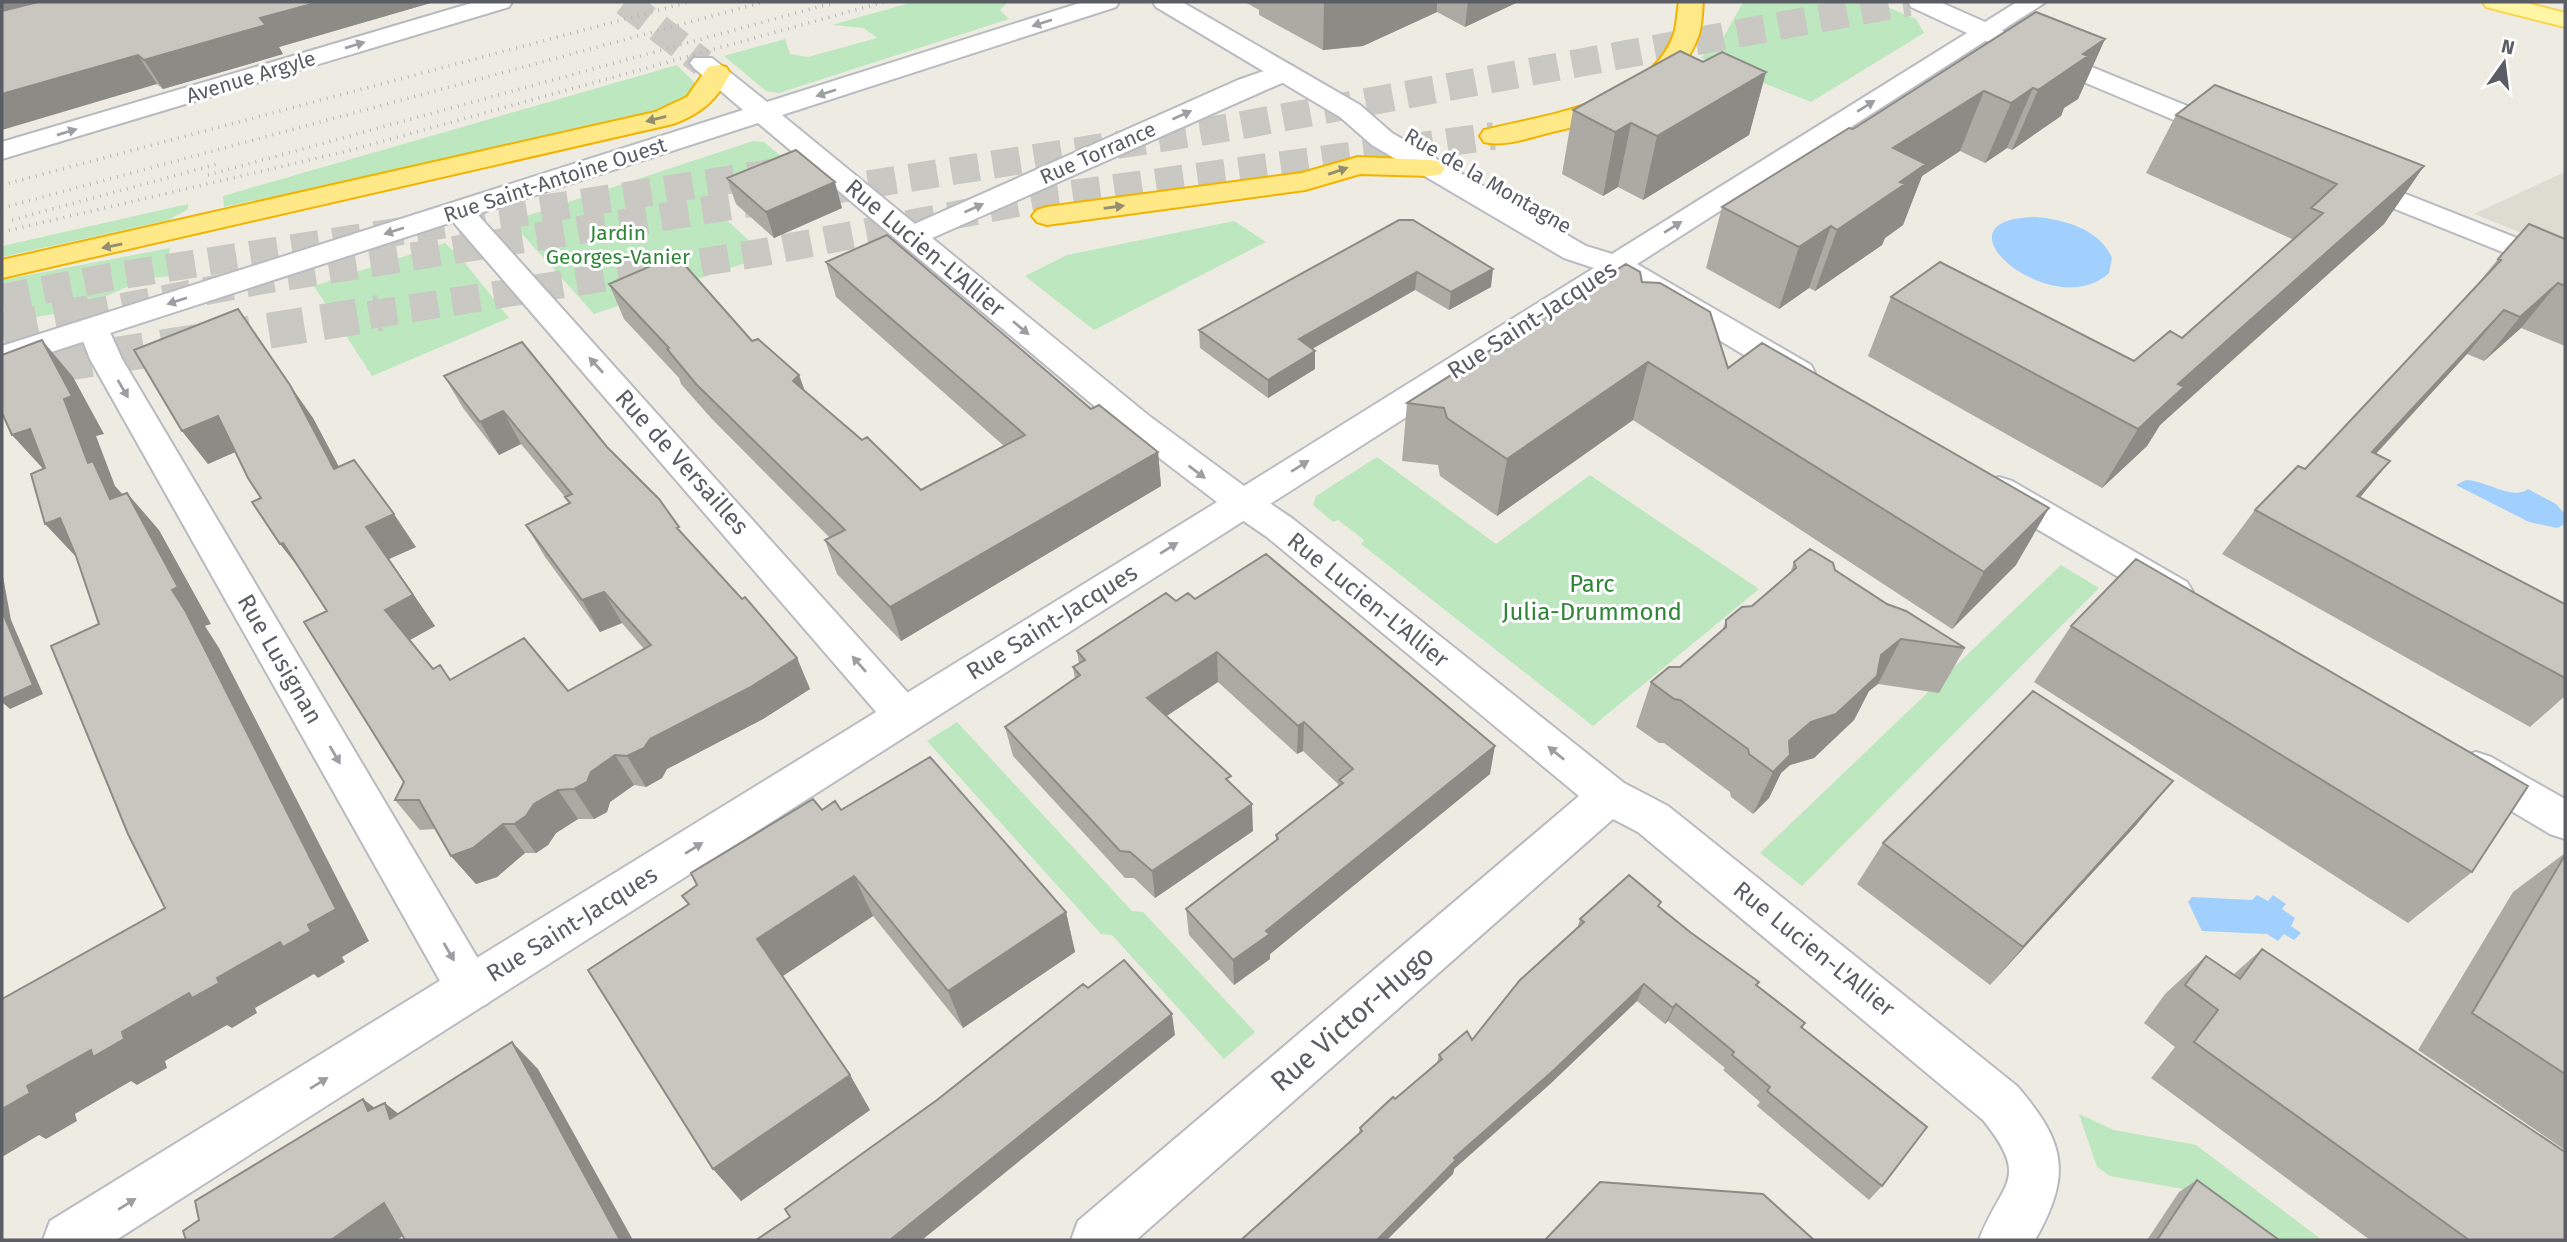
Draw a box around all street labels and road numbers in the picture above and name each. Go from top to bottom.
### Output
street label: Avenue Argyle [183,45,319,109]
street label: Rue Torrance [1036,116,1160,190]
street label: Rue de la Montagne [1400,123,1576,239]
street label: Rue Saint-Antoine Ouest [440,132,670,228]
street label: Rue Lucien-L'Allier [840,173,1011,323]
street label: Rue Saint-Jacques [1442,255,1622,385]
street label: Rue de Versailles [610,384,754,540]
street label: Rue Lucien-L'Allier [1282,526,1455,674]
street label: Rue Saint-Jacques [961,558,1143,686]
street label: Rue Lusignan [232,589,328,729]
street label: Rue Saint-Jacques [481,860,663,988]
street label: Rue Lucien-L'Allier [1728,875,1901,1023]
street label: Rue Victor-Hugo [1264,938,1441,1098]

